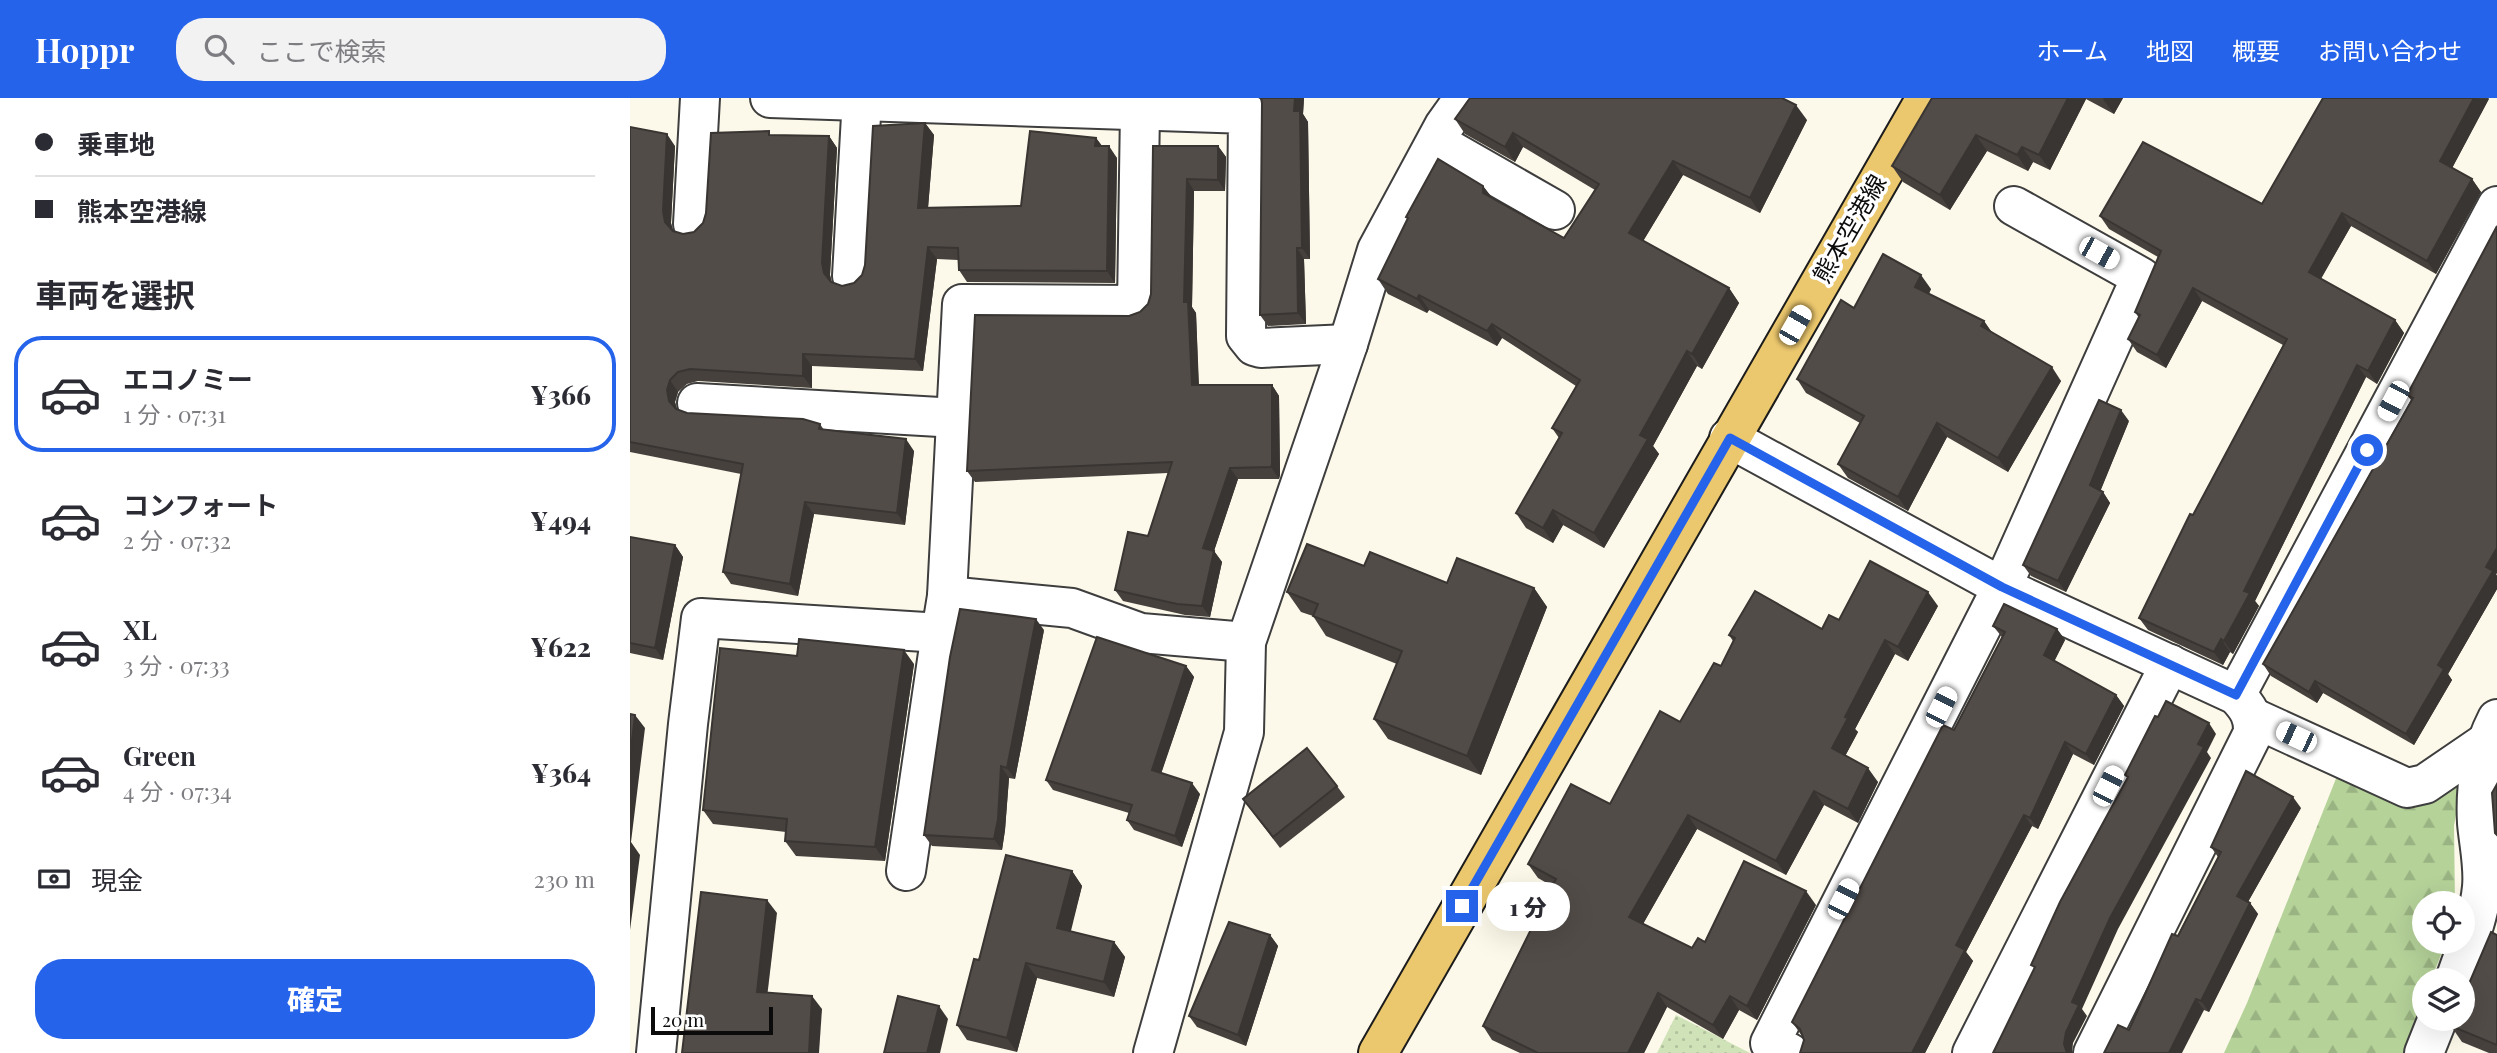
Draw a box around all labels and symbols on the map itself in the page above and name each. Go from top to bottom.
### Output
street label: 熊本空港線 [1804,168,1892,288]
car [2076,234,2123,272]
car [1776,302,1815,348]
car [2374,378,2413,424]
route start [2351,434,2383,466]
car [1923,684,1960,730]
car [2273,719,2320,755]
car [2090,763,2127,809]
car [1825,876,1862,922]
callout: 1 分 [1486,882,1570,930]
route end [1446,890,1478,922]
scale bar [651,1004,774,1036]

